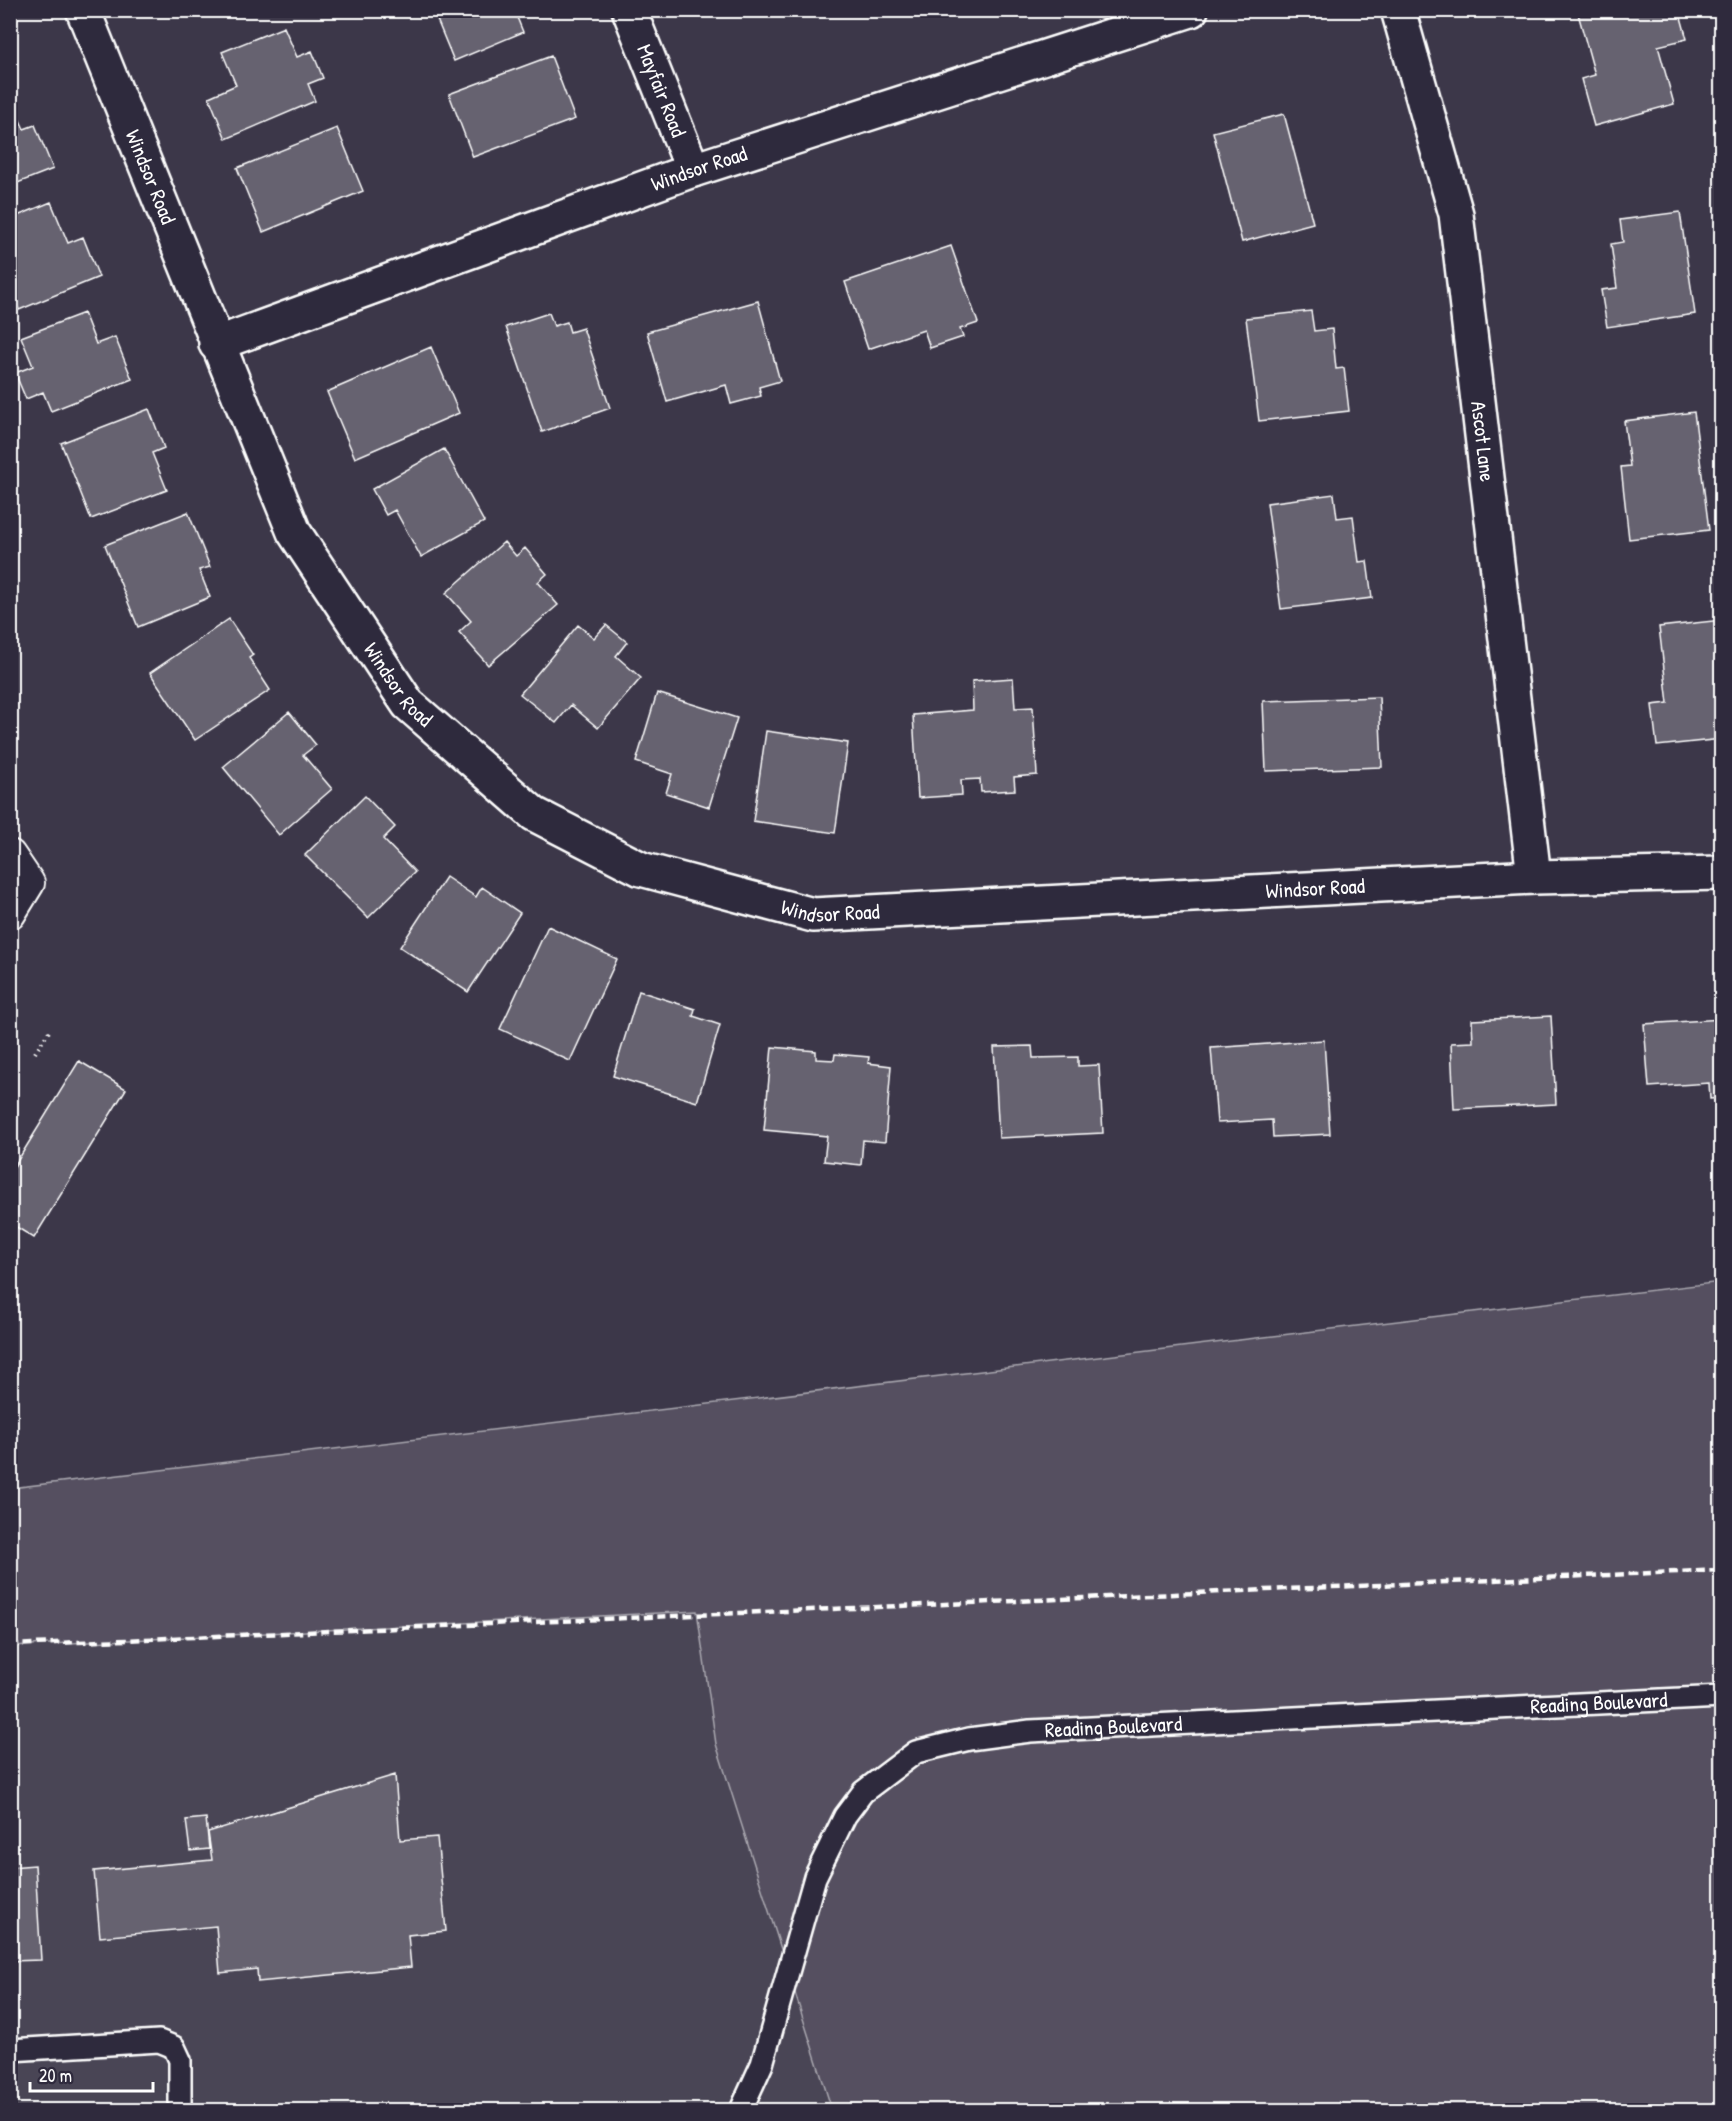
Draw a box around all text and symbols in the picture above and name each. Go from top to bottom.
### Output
street label: Mayfair Road [630,40,693,141]
street label: Windsor Road [119,125,183,228]
street label: Windsor Road [647,139,751,198]
street label: Ascot Lane [1464,399,1502,483]
street label: Windsor Road [357,637,439,733]
street label: Windsor Road [1265,871,1366,905]
street label: Windsor Road [778,892,880,929]
street label: Reading Boulevard [1530,1685,1668,1720]
street label: Reading Boulevard [1044,1709,1183,1744]
scale bar [30,2055,153,2093]
text: 20 m [39,2063,72,2088]

